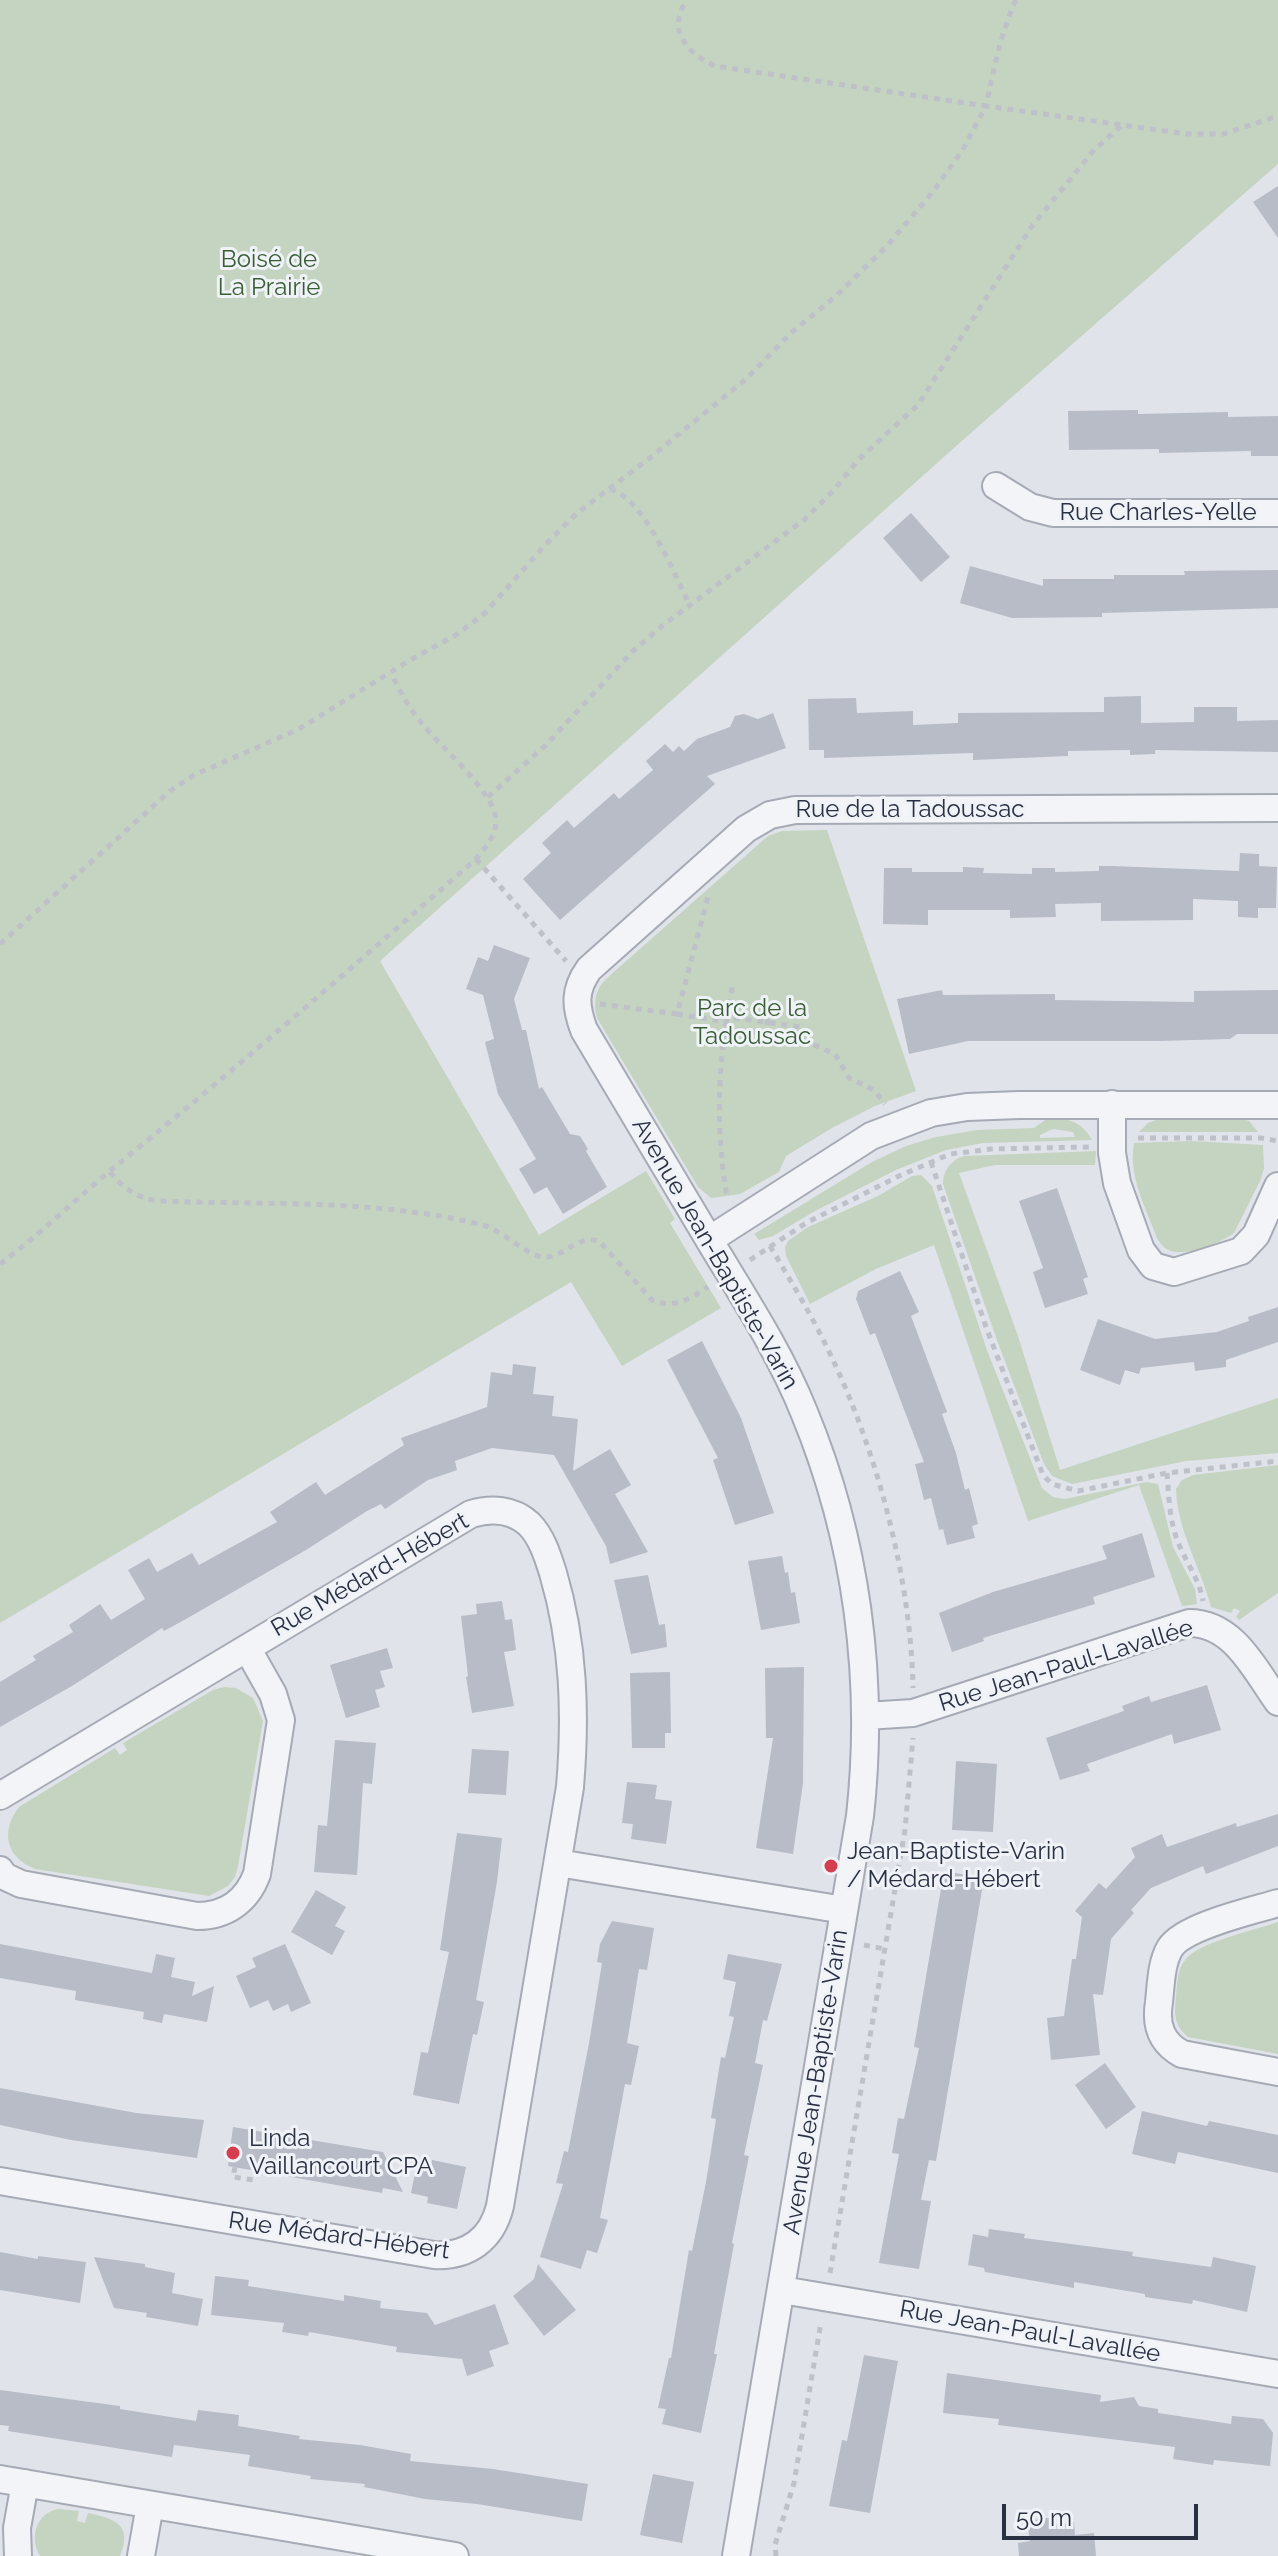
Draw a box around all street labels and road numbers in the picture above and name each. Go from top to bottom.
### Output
street label: Rue Charles-Yelle [1059,499,1257,527]
street label: Rue de la Tadoussac [796,796,1024,824]
street label: Avenue Jean-Baptiste-Varin [625,1113,805,1395]
street label: Rue Médard-Hébert [266,1507,474,1643]
street label: Rue Jean-Paul-Lavallée [935,1614,1197,1718]
street label: Avenue Jean-Baptiste-Varin [778,1927,854,2237]
street label: Rue Médard-Hébert [227,2206,451,2266]
street label: Rue Jean-Paul-Lavallée [897,2295,1163,2369]

